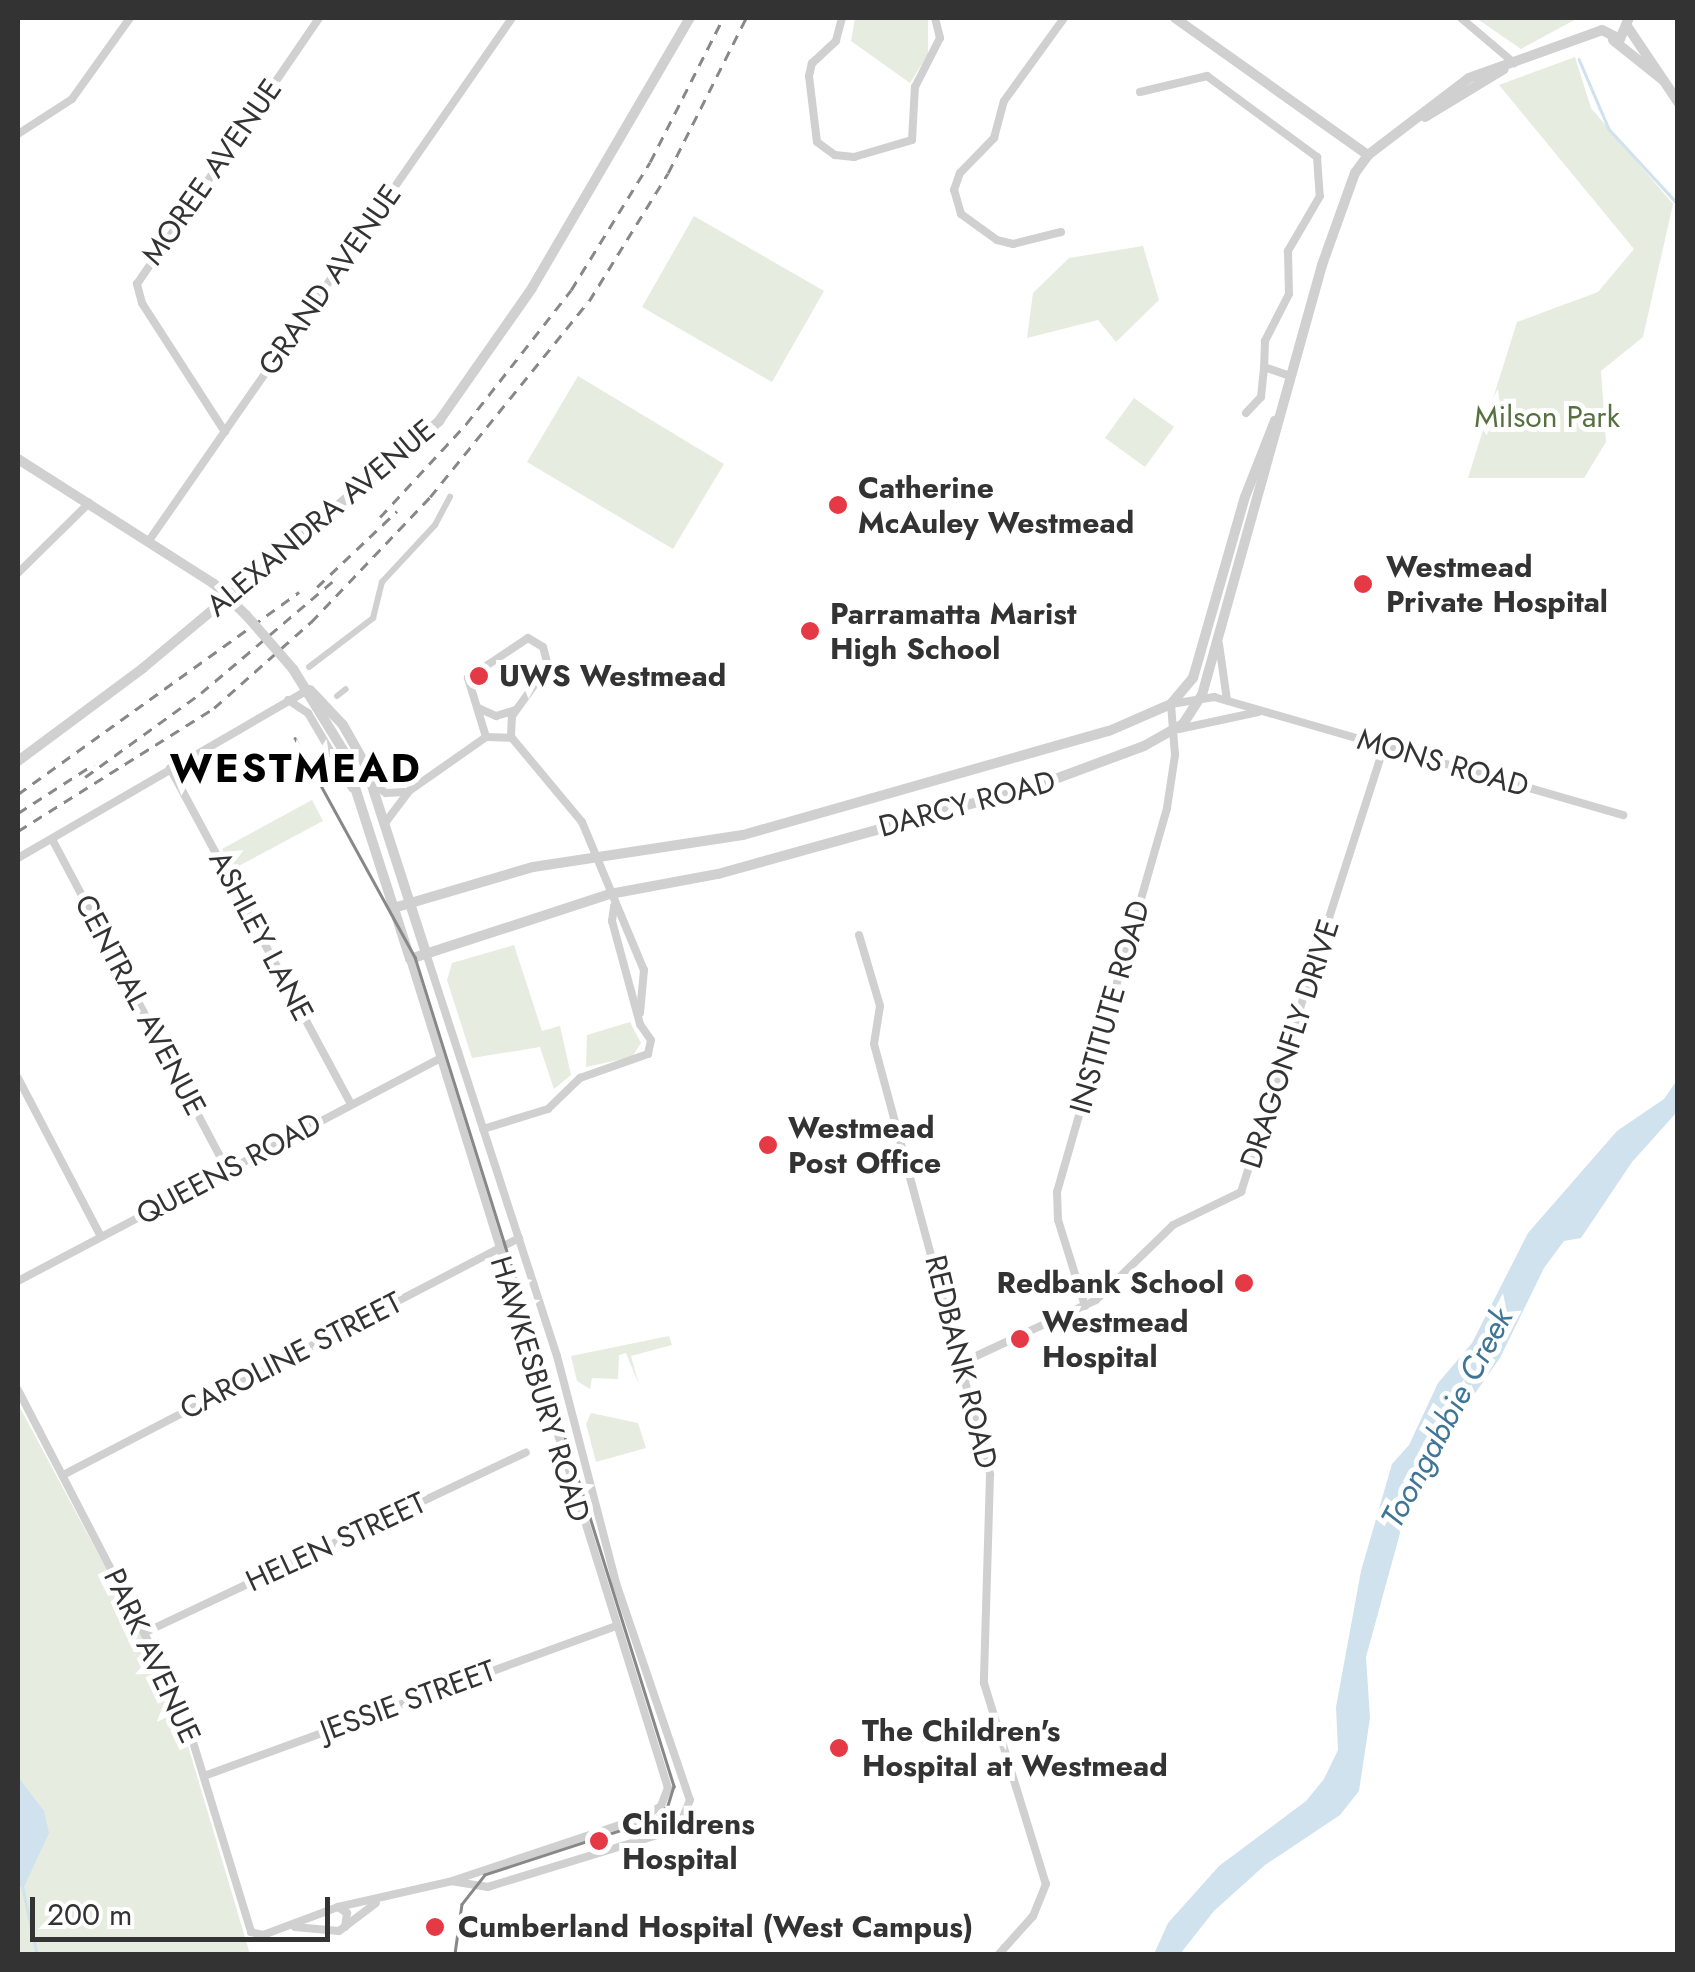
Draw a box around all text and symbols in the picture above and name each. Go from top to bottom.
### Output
street label: MOREE AVENUE [135,72,289,272]
street label: GRAND AVENUE [251,178,409,382]
park label: Milson Park [1474,399,1620,435]
street label: ALEXANDRA AVENUE [199,412,443,624]
place label: Catherine McAuley Westmead [858,470,1134,540]
marker: Catherine McAuley Westmead [827,494,849,516]
place label: Westmead Private Hospital [1386,549,1608,620]
marker: Westmead Private Hospital [1350,571,1376,597]
place label: Parramatta Marist High School [830,596,1077,666]
marker: Parramatta Marist High School [799,620,821,642]
place label: UWS Westmead [499,658,726,694]
marker: UWS Westmead [468,665,490,687]
street label: MONS ROAD [1353,721,1533,805]
district label: WESTMEAD [170,744,422,792]
street label: DARCY ROAD [875,763,1059,845]
street label: ASHLEY LANE [201,845,321,1027]
street label: CENTRAL AVENUE [67,888,213,1122]
street label: INSTITUTE ROAD [1062,896,1158,1118]
street label: DRAGONFLY DRIVE [1233,915,1347,1173]
street label: QUEENS ROAD [131,1105,327,1233]
place label: Westmead Post Office [788,1110,941,1180]
marker: Westmead Post Office [757,1134,779,1156]
street label: HAWKESBURY ROAD [482,1252,598,1526]
street label: REDBANK ROAD [917,1252,1005,1472]
place label: Redbank School [997,1265,1224,1301]
marker: Redbank School [1233,1272,1255,1294]
street label: CAROLINE STREET [174,1285,408,1427]
water label: Toongabbie Creek [1373,1302,1521,1534]
place label: Westmead Hospital [1042,1304,1188,1374]
marker: Westmead Hospital [1007,1326,1033,1352]
street label: HELEN STREET [240,1485,432,1599]
street label: PARK AVENUE [96,1563,208,1749]
street label: JESSIE STREET [316,1653,500,1749]
place label: The Children's Hospital at Westmead [862,1713,1168,1784]
marker: The Children's Hospital at Westmead [826,1735,852,1761]
place label: Childrens Hospital [622,1806,755,1876]
marker: Childrens Hospital [586,1828,612,1854]
scale bar [35,1877,335,1939]
text: 200 m [47,1893,132,1936]
place label: Cumberland Hospital (West Campus) [458,1909,973,1945]
marker: Cumberland Hospital (West Campus) [422,1914,448,1940]

